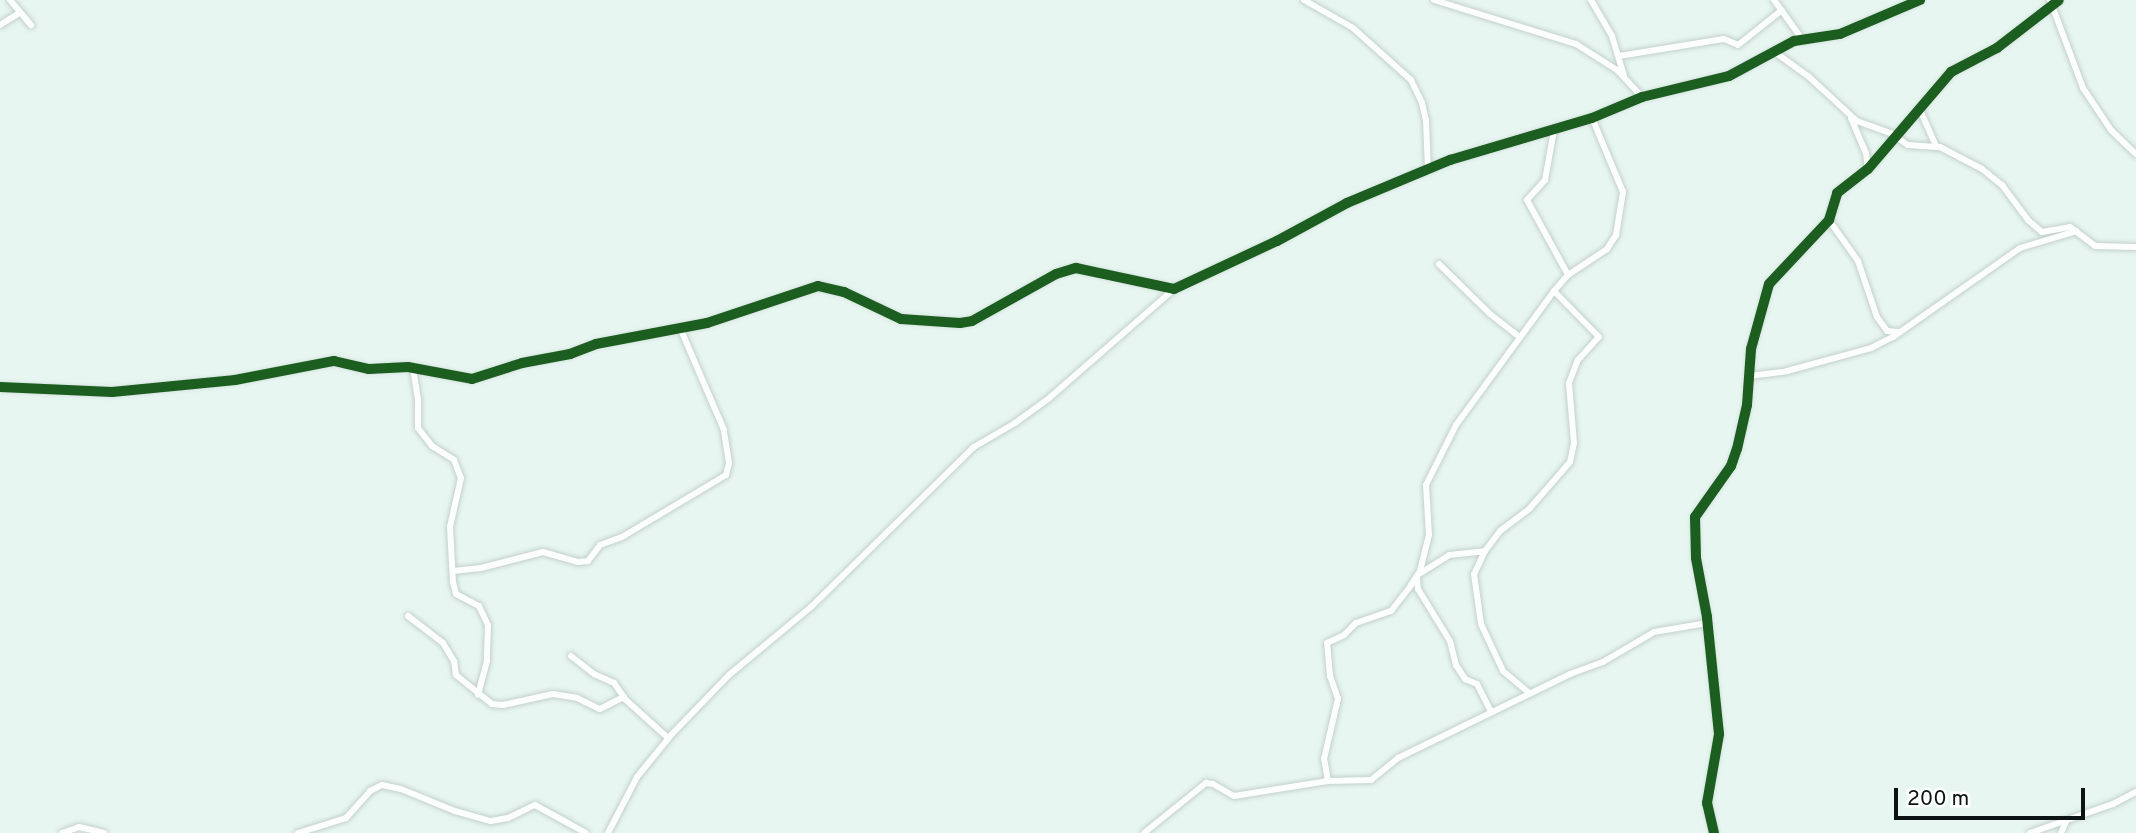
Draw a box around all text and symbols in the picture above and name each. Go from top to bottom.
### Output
scale bar [1898,774,2089,818]
text: 200 m [1907,786,1969,813]

